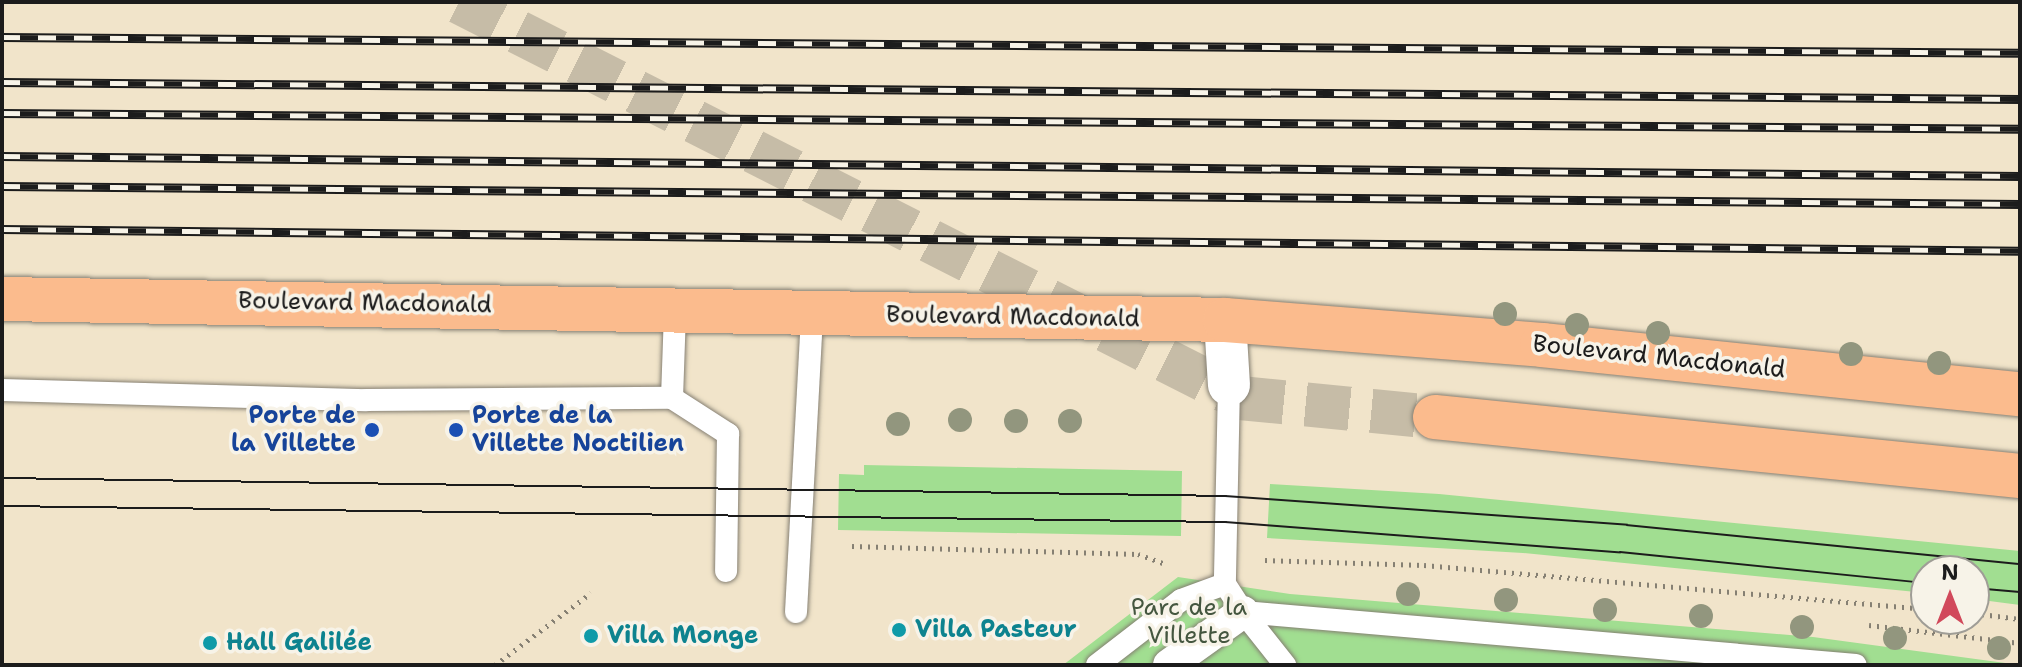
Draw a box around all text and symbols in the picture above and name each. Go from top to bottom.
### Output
street label: Boulevard Macdonald [238,286,492,320]
street label: Boulevard Macdonald [886,300,1140,334]
street label: Boulevard Macdonald [1531,329,1787,385]
place label: Porte de la Villette [231,402,356,458]
place label: Porte de la Villette Noctilien [472,402,684,458]
marker: Porte de la Villette [363,421,381,439]
marker: Porte de la Villette Noctilien [447,421,465,439]
north arrow [1910,555,1990,635]
text: N [1941,558,1959,587]
park label: Parc de la Villette [1131,594,1247,650]
place label: Villa Pasteur [915,616,1077,644]
marker: Villa Pasteur [890,621,908,639]
place label: Villa Monge [607,622,758,650]
marker: Villa Monge [582,627,600,645]
place label: Hall Galilée [226,629,372,657]
marker: Hall Galilée [201,634,219,652]

